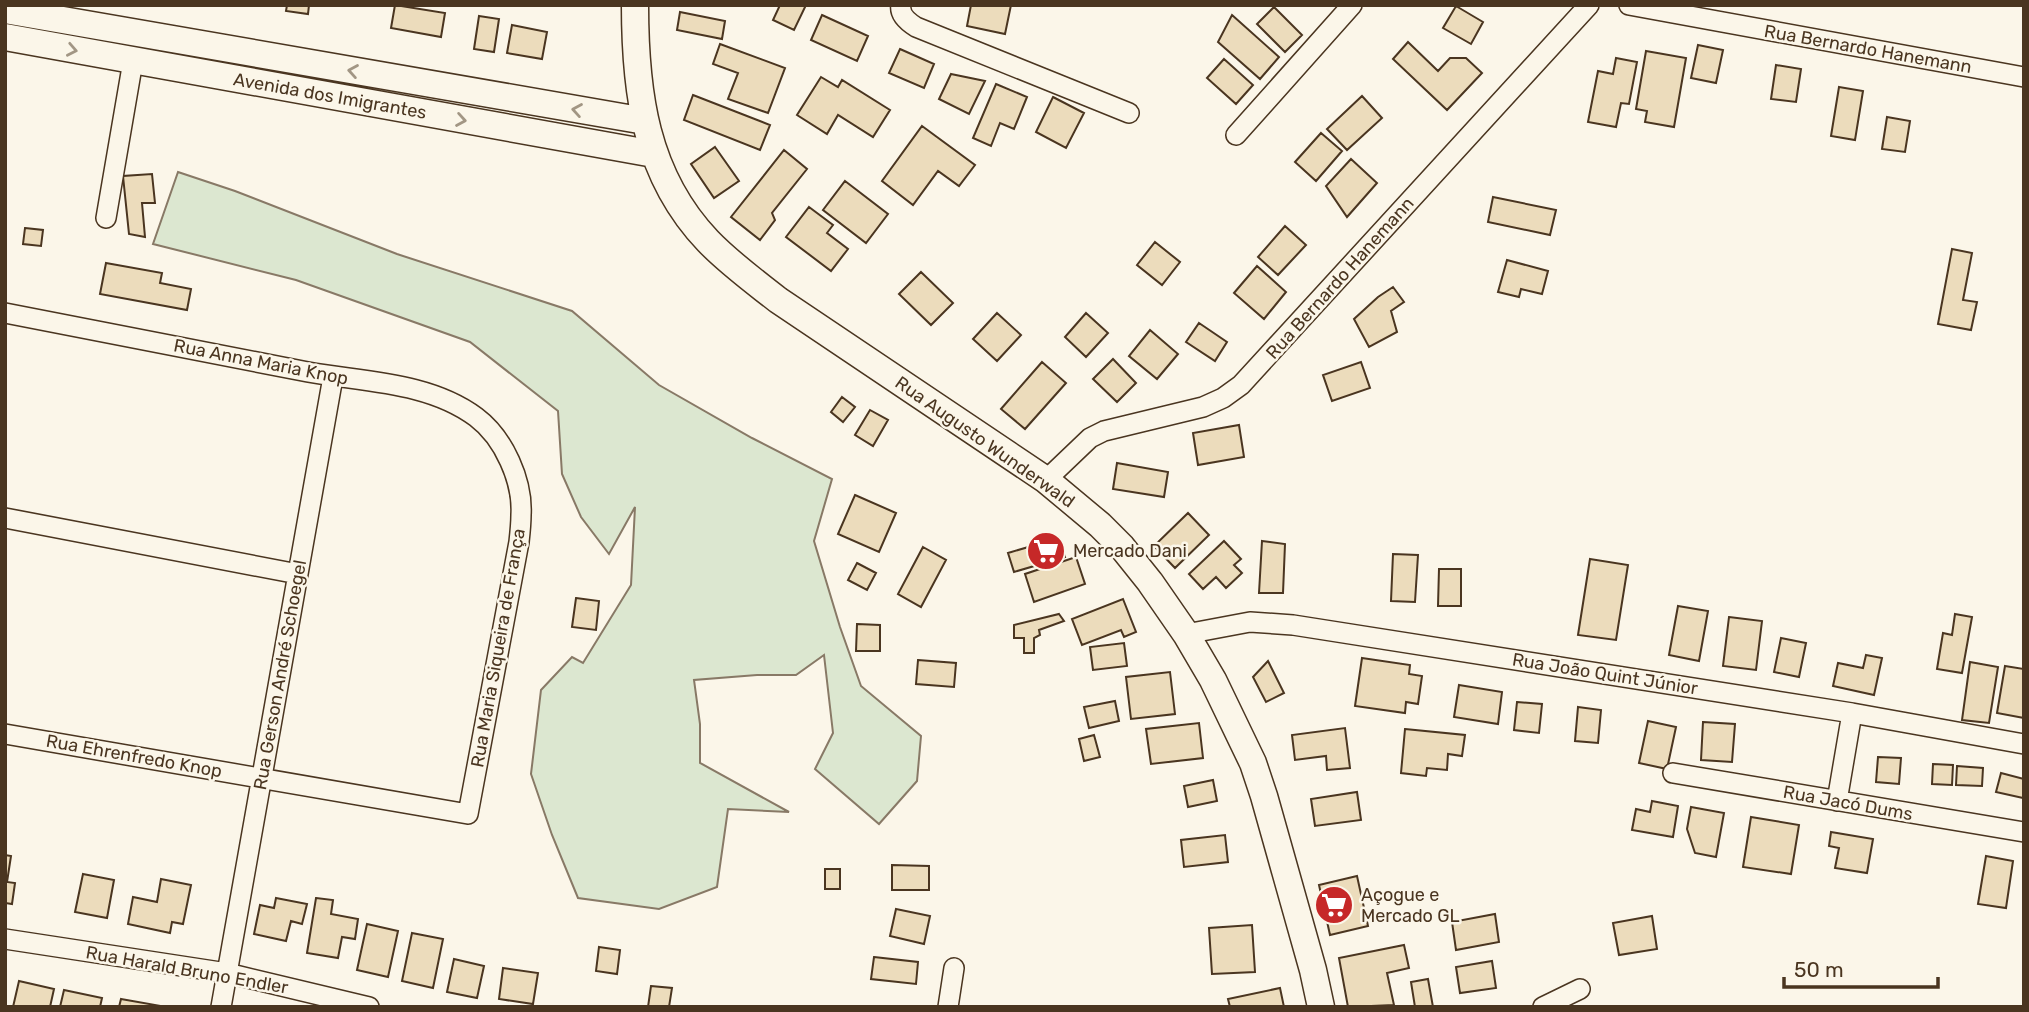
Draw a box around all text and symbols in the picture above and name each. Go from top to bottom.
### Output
street label: Rua Bernardo Hanemann [1762,20,1974,78]
one-way arrow [66,42,78,57]
one-way arrow [347,64,359,79]
street label: Avenida dos Imigrantes [232,68,428,124]
one-way arrow [572,103,583,118]
one-way arrow [455,112,467,127]
street label: Rua Bernardo Hanemann [1261,192,1419,364]
street label: Rua Anna Maria Knop [172,334,350,390]
street label: Rua Augusto Wunderwald [891,372,1079,512]
street label: Rua Maria Siqueira de França [466,527,530,769]
supermarket icon: Mercado Dani [1025,530,1067,572]
place label: Mercado Dani [1073,540,1187,562]
street label: Rua Gerson André Schoegel [249,558,311,792]
street label: Rua João Quint Júnior [1511,648,1700,700]
street label: Rua Ehrenfredo Knop [44,730,224,782]
street label: Rua Jacó Dums [1781,781,1915,825]
supermarket icon: Açogue e Mercado GL [1313,884,1355,926]
place label: Açogue e Mercado GL [1361,884,1460,927]
street label: Rua Harald Bruno Endler [84,941,290,999]
scale bar [1784,946,1938,990]
text: 50 m [1794,957,1844,982]

